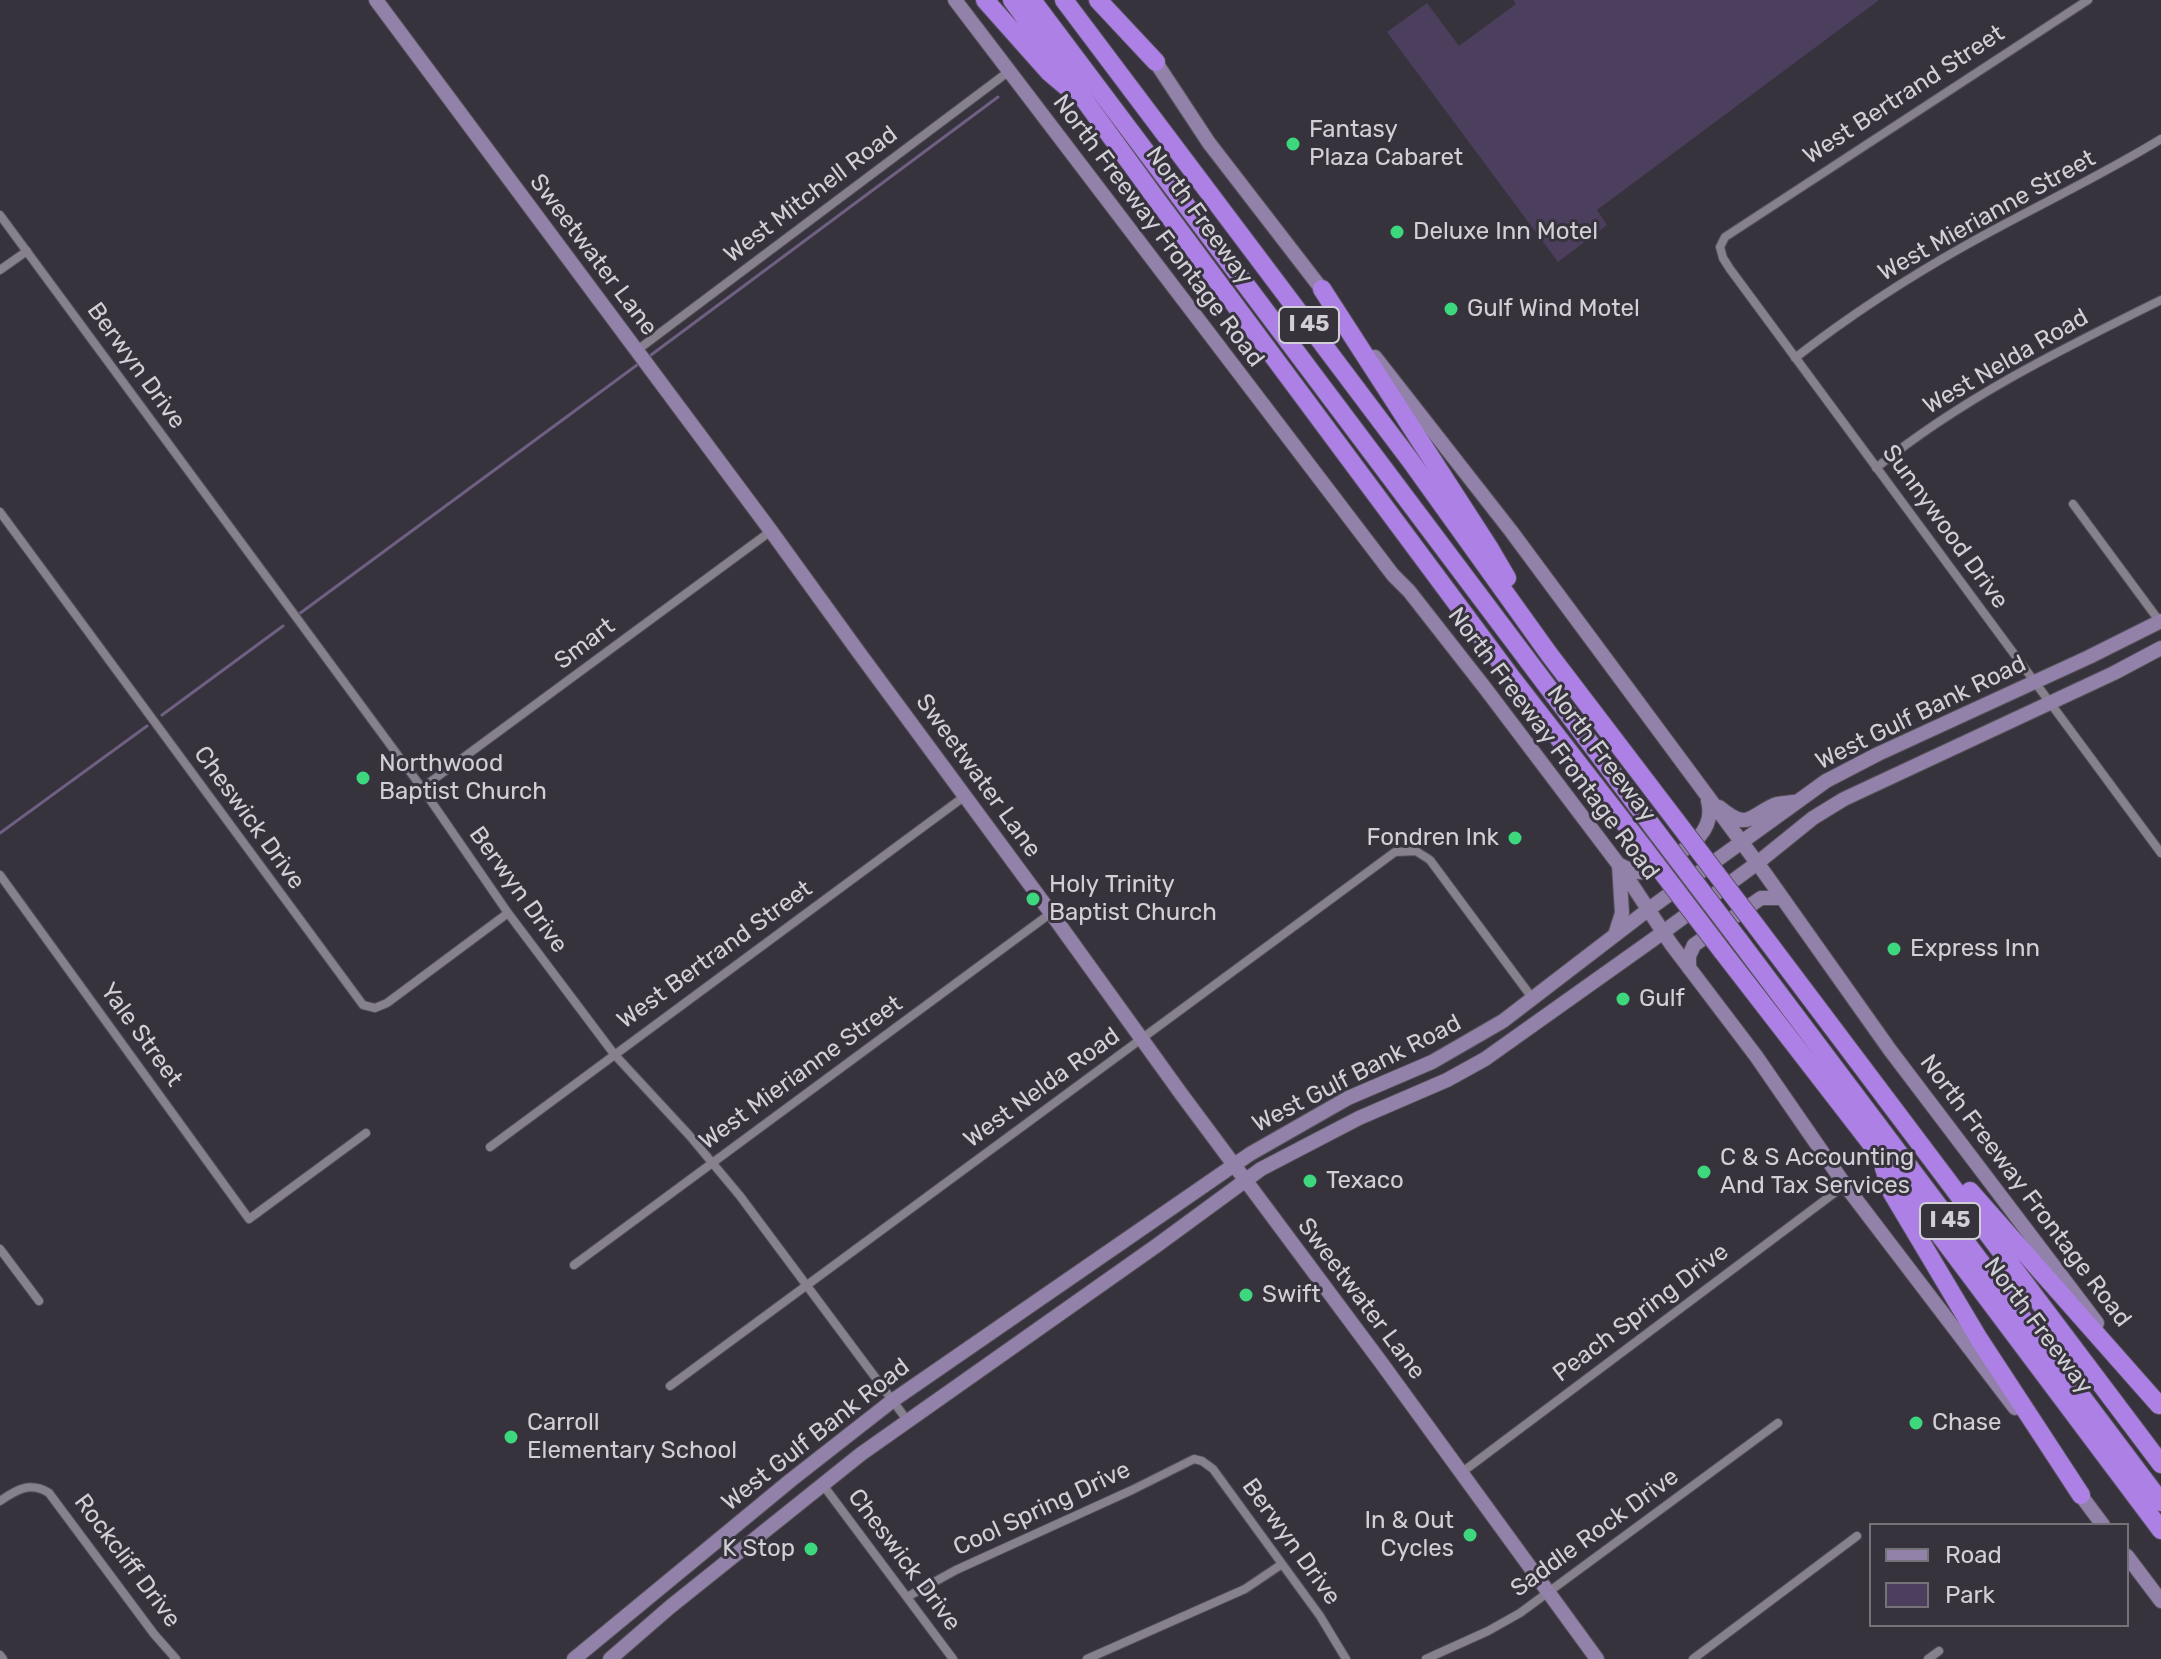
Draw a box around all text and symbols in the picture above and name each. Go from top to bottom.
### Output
street label: West Bertrand Street [1798,19,2010,171]
street label: North Freeway Frontage Road [1046,89,1270,373]
place label: Fantasy Plaza Cabaret [1309,116,1463,172]
street label: West Mitchell Road [719,120,903,270]
marker: Fantasy Plaza Cabaret [1284,135,1302,153]
street label: North Freeway [1139,141,1259,291]
street label: West Mierianne Street [1873,144,2101,288]
street label: Sweetwater Lane [523,169,663,341]
place label: Deluxe Inn Motel [1413,218,1598,246]
marker: Deluxe Inn Motel [1388,223,1406,241]
place label: Gulf Wind Motel [1467,295,1640,323]
street label: Berwyn Drive [80,297,192,435]
marker: Gulf Wind Motel [1442,300,1460,318]
street label: West Nelda Road [1918,303,2094,421]
road number: I 45 [1279,307,1339,343]
street label: Sunnywood Drive [1876,439,2014,615]
street label: North Freeway Frontage Road [1441,602,1665,886]
street label: Smart [549,612,621,676]
street label: West Gulf Bank Road [1811,650,2031,776]
street label: North Freeway [1540,680,1662,828]
street label: Sweetwater Lane [909,689,1047,863]
street label: Cheswick Drive [187,741,311,895]
place label: Northwood Baptist Church [379,750,547,806]
marker: Northwood Baptist Church [354,769,372,787]
street label: Berwyn Drive [462,821,574,959]
place label: Fondren Ink [1366,824,1499,852]
marker: Fondren Ink [1506,829,1524,847]
place label: Holy Trinity Baptist Church [1049,871,1217,927]
street label: West Bertrand Street [612,875,818,1035]
marker: Holy Trinity Baptist Church [1024,890,1042,908]
place label: Express Inn [1910,935,2040,963]
marker: Express Inn [1885,940,1903,958]
street label: Yale Street [94,978,188,1092]
place label: Gulf [1639,985,1685,1013]
street label: West Mierianne Street [694,990,908,1156]
marker: Gulf [1614,990,1632,1008]
street label: West Gulf Bank Road [1248,1009,1466,1139]
street label: West Nelda Road [958,1022,1126,1154]
street label: North Freeway Frontage Road [1913,1049,2137,1333]
place label: C & S Accounting And Tax Services [1720,1144,1914,1200]
marker: C & S Accounting And Tax Services [1695,1163,1713,1181]
place label: Texaco [1326,1167,1404,1195]
marker: Texaco [1301,1172,1319,1190]
road number: I 45 [1920,1203,1980,1239]
street label: Sweetwater Lane [1291,1213,1431,1385]
street label: Peach Spring Drive [1548,1238,1734,1388]
street label: North Freeway [1977,1252,2099,1400]
place label: Swift [1262,1281,1321,1309]
marker: Swift [1237,1286,1255,1304]
street label: West Gulf Bank Road [716,1353,916,1517]
place label: Carroll Elementary School [527,1409,737,1465]
place label: Chase [1932,1409,2002,1437]
marker: Chase [1907,1414,1925,1432]
marker: Carroll Elementary School [502,1428,520,1446]
street label: Cool Spring Drive [949,1455,1135,1563]
street label: Saddle Rock Drive [1505,1462,1685,1604]
street label: Berwyn Drive [1235,1473,1347,1611]
street label: Cheswick Drive [841,1483,967,1637]
street label: Rockcliff Drive [68,1489,186,1633]
place label: In & Out Cycles [1364,1507,1454,1563]
legend [1869,1523,2129,1627]
marker: In & Out Cycles [1461,1526,1479,1544]
place label: K Stop [722,1535,795,1563]
marker: K Stop [802,1540,820,1558]
text: Road [1945,1541,2002,1569]
text: Park [1945,1581,1995,1609]

